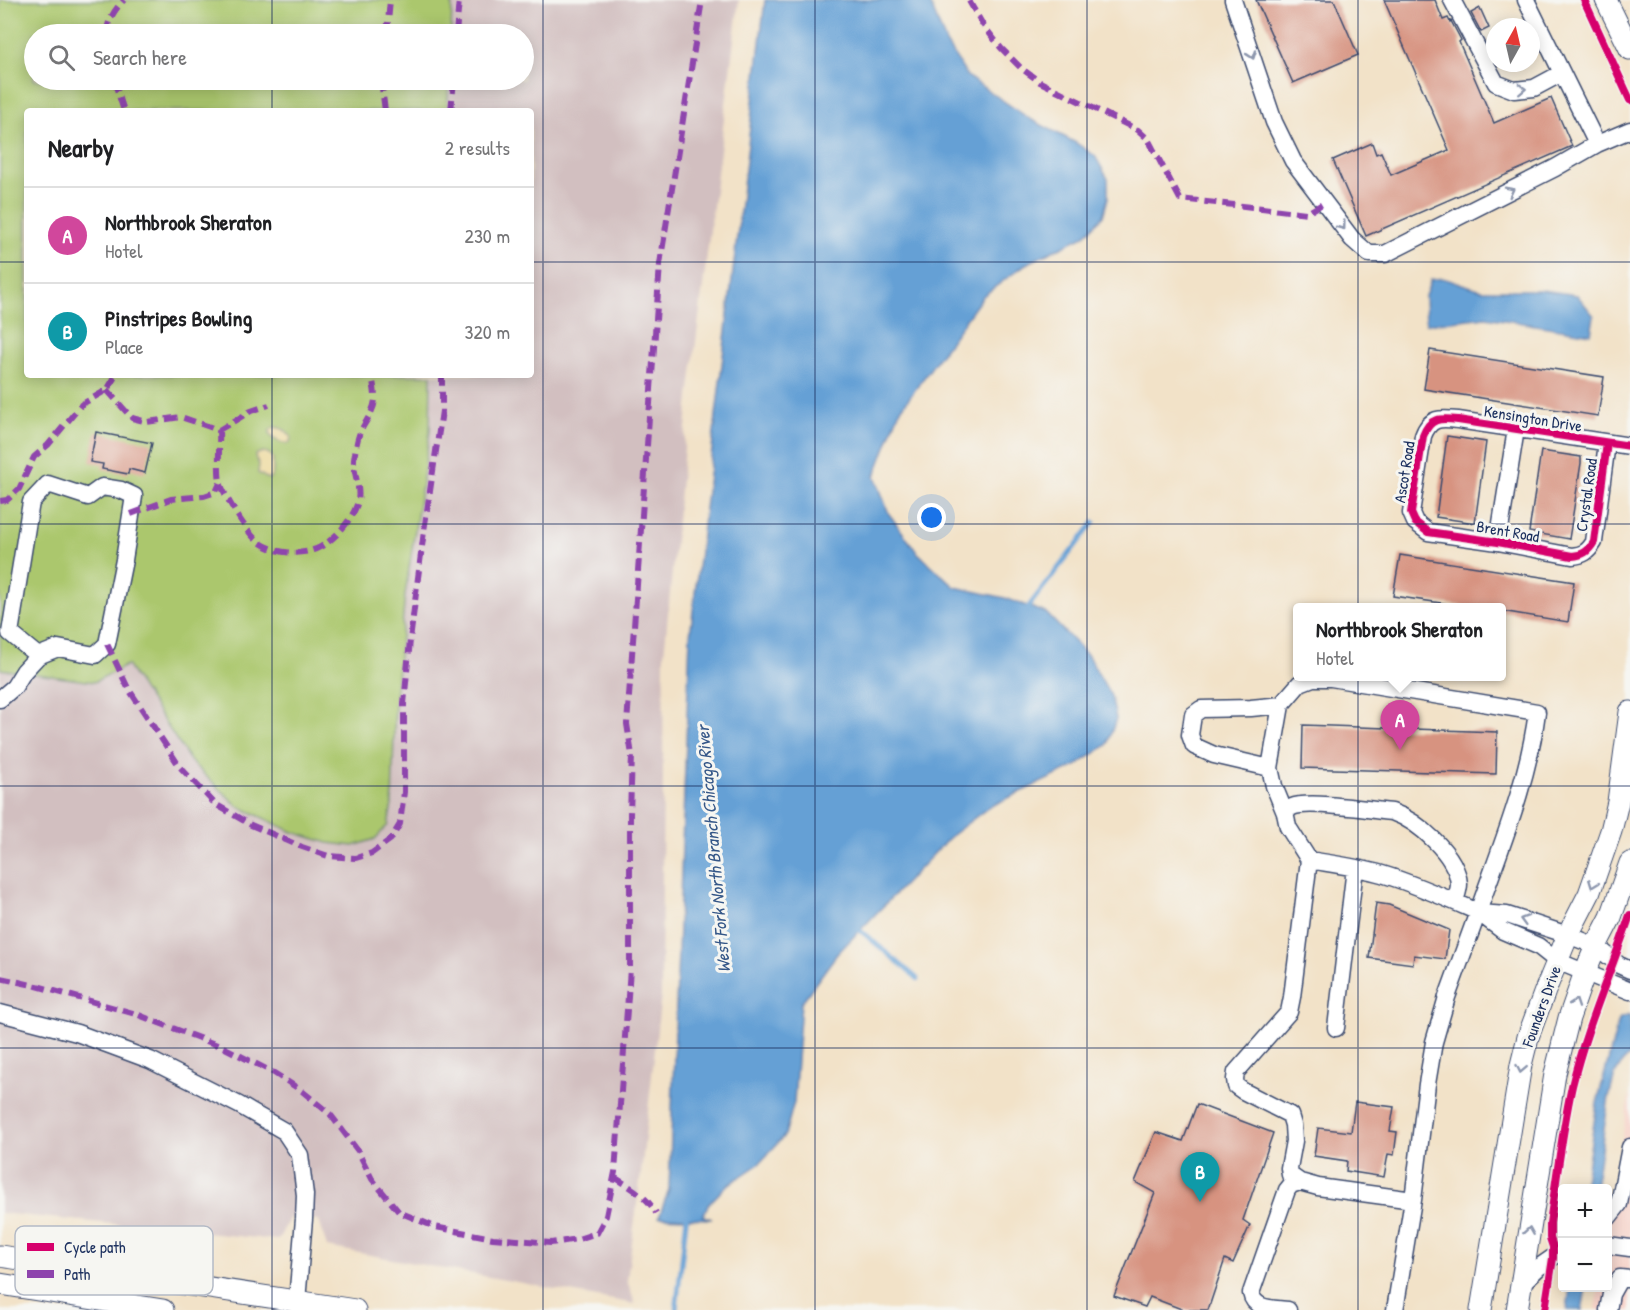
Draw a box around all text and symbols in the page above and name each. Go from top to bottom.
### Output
north arrow [1486,18,1540,72]
search box [24,24,534,90]
icon: search [45,41,78,74]
text: Search here [93,42,187,72]
one-way arrow [1244,49,1257,60]
one-way arrow [1518,82,1527,95]
text: Nearby [48,130,114,165]
text: 2 results [445,134,510,161]
one-way arrow [1503,186,1514,198]
text: Northbrook Sheraton [105,207,272,237]
one-way arrow [1335,220,1346,231]
text: A [63,222,72,249]
text: 230 m [465,222,510,249]
text: Hotel [105,237,143,264]
text: Pinstripes Bowling [105,303,252,333]
text: B [62,318,73,345]
text: 320 m [465,318,510,345]
text: Place [105,333,144,360]
street label: Kensington Drive [1482,399,1584,437]
street label: Ascot Road [1388,440,1420,504]
street label: Crystal Road [1570,457,1602,533]
your location [917,503,946,532]
street label: Brent Road [1475,515,1541,547]
popup [1293,603,1506,681]
text: Northbrook Sheraton [1316,614,1483,644]
text: Hotel [1316,644,1354,671]
pin: A [1380,700,1420,750]
water label: West Fork North Branch Chicago River [690,722,736,974]
one-way arrow [1588,878,1600,889]
one-way arrow [1519,915,1530,927]
street label: Founders Drive [1516,962,1566,1051]
one-way arrow [1567,998,1580,1009]
one-way arrow [1515,1063,1528,1073]
pin: B [1180,1152,1220,1202]
map controls [1558,1184,1612,1292]
button: + [1558,1184,1612,1238]
legend [15,1226,213,1295]
one-way arrow [1522,1227,1535,1237]
text: Cycle path [64,1236,126,1258]
button: − [1558,1238,1612,1292]
text: Path [64,1263,90,1285]

